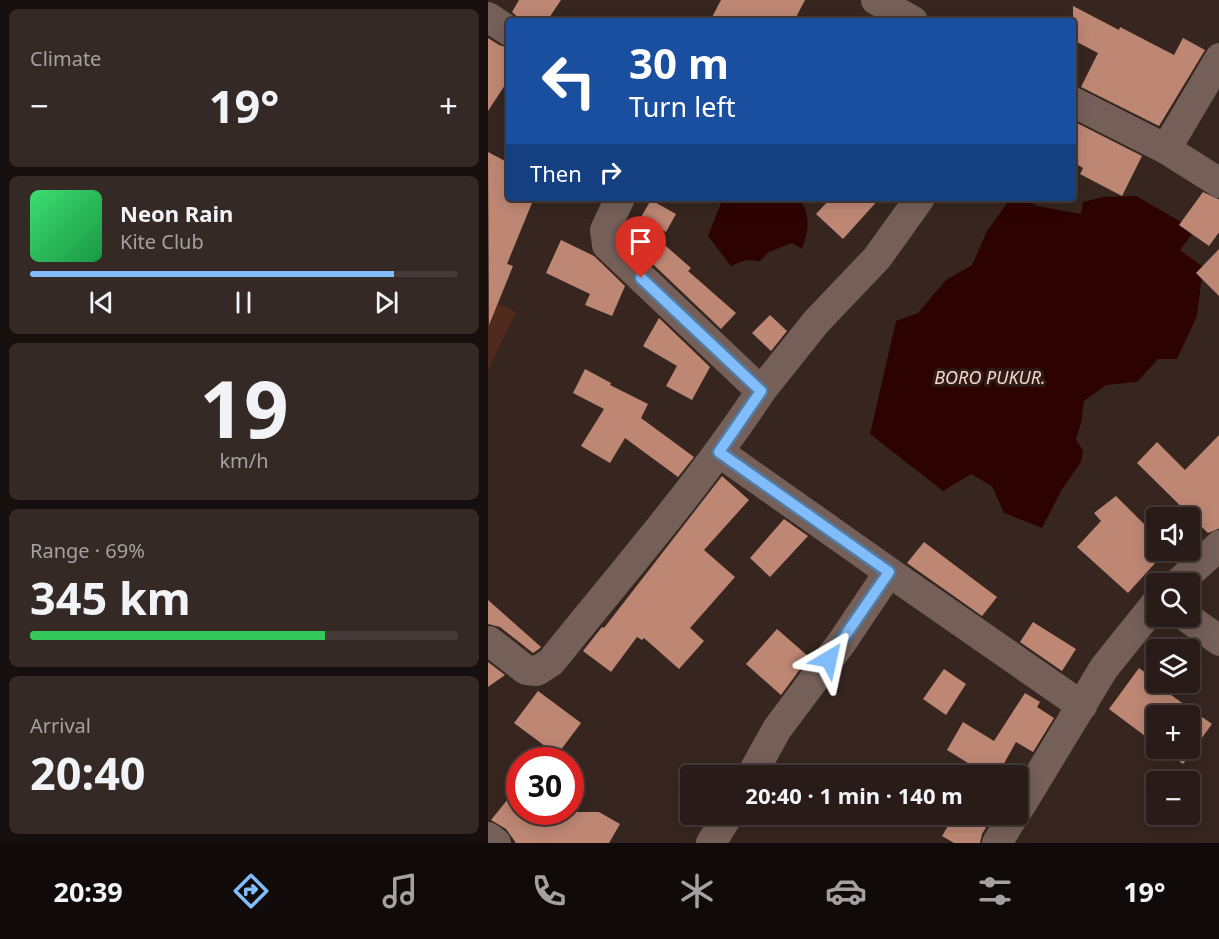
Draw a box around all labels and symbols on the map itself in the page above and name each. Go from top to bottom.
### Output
pin [615,216,666,278]
water label: BORO PUKUR. [934,365,1046,389]
position arrow [797,627,861,691]
speed limit sign: 30 [506,747,584,825]

